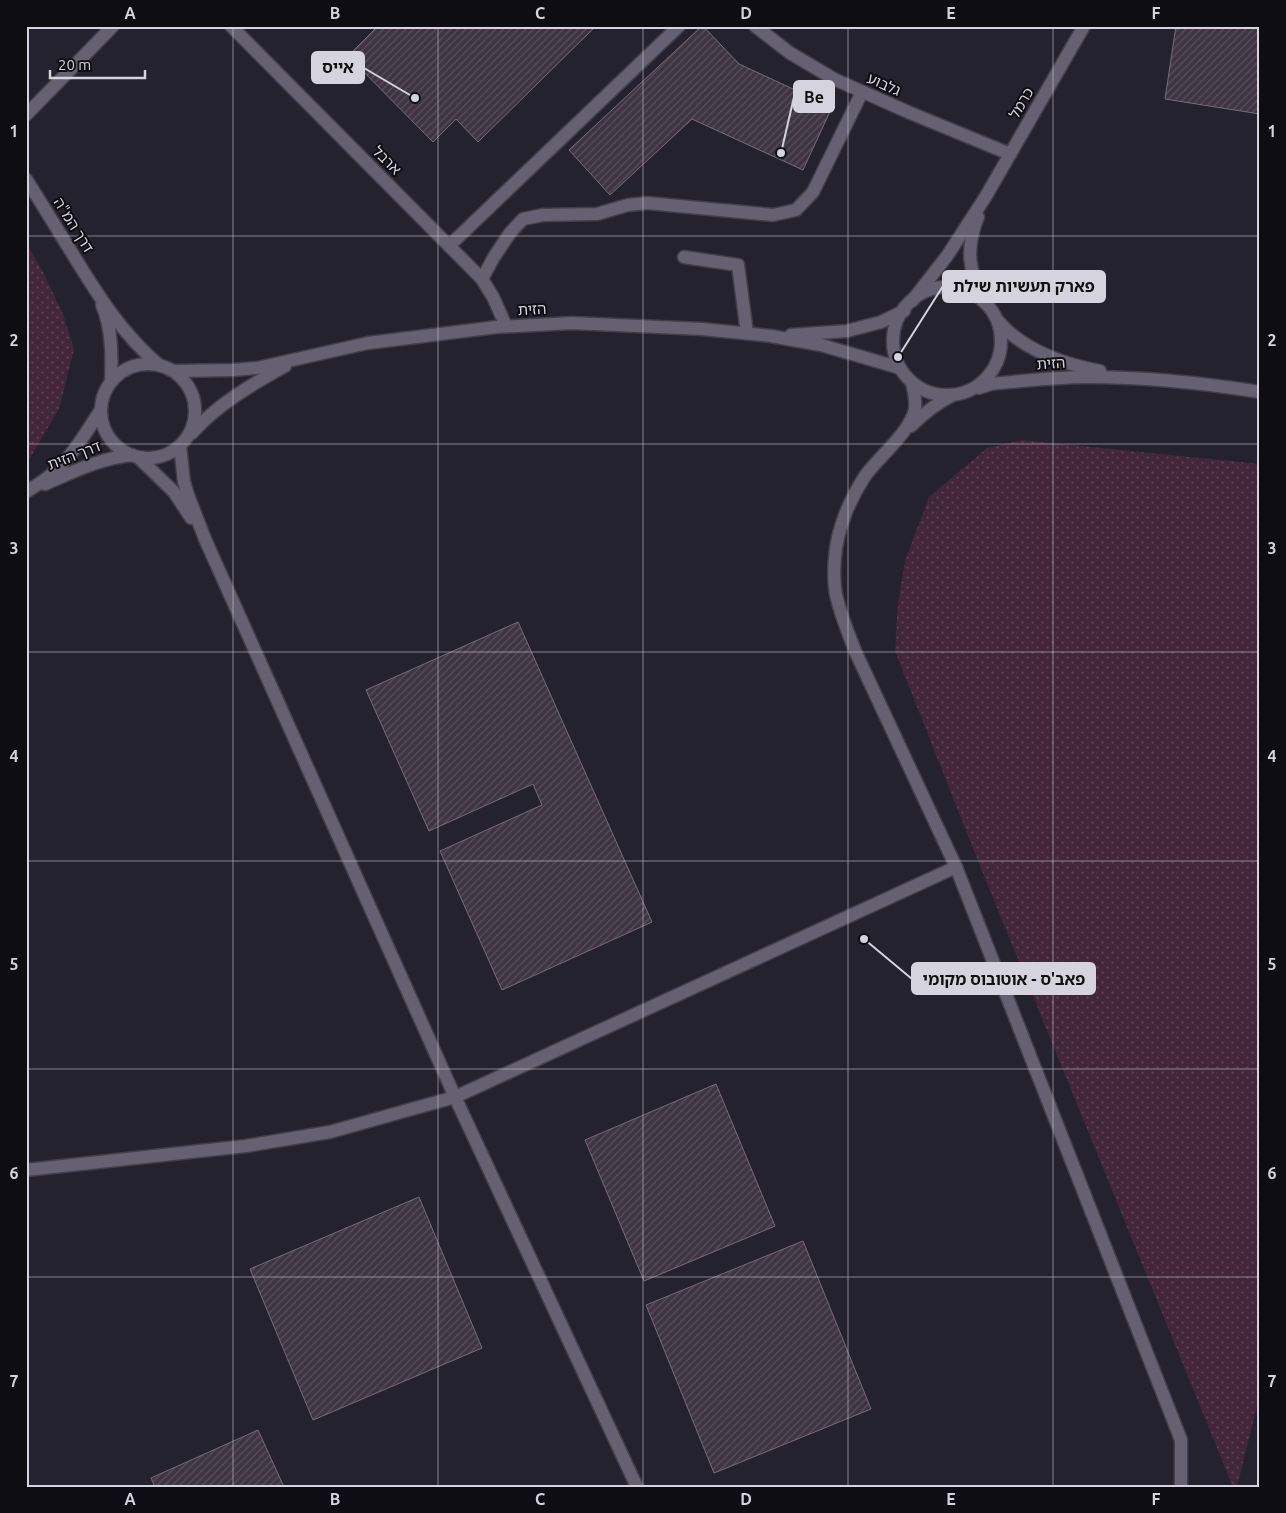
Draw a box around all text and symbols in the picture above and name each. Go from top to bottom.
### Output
text: A [124,4,136,22]
text: B [330,4,340,22]
text: C [535,4,545,22]
text: D [740,4,752,22]
text: E [946,4,956,22]
text: F [1152,4,1161,22]
scale bar [50,48,145,80]
callout: אייס [312,52,364,83]
text: 20 m [58,56,91,73]
text: אייס [322,58,354,76]
street label: גלבוע [865,69,904,99]
callout: Be [794,81,834,112]
street label: כרמל [1005,84,1037,122]
text: Be [804,88,824,106]
text: 1 [9,122,19,140]
text: 1 [1267,122,1277,140]
street label: ארבל [369,142,405,178]
street label: דרך המ"ה [50,194,98,256]
callout: פארק תעשיות שילת [943,271,1105,302]
text: פארק תעשיות שילת [953,277,1095,295]
street label: הזית [517,300,547,318]
text: 2 [9,331,19,349]
text: 2 [1267,331,1277,349]
street label: הזית [1036,354,1066,372]
street label: דרך הזית [45,437,103,473]
text: 3 [9,539,19,557]
text: 3 [1267,539,1277,557]
text: 4 [9,747,19,765]
text: 4 [1267,747,1277,765]
text: 5 [9,955,19,973]
text: 5 [1267,955,1277,973]
callout: פאב'ס - אוטובוס מקומי [912,963,1095,994]
text: פאב'ס - אוטובוס מקומי [923,970,1085,988]
text: 6 [9,1164,19,1182]
text: 6 [1267,1164,1277,1182]
text: 7 [9,1372,19,1390]
text: 7 [1267,1372,1277,1390]
text: A [124,1490,136,1508]
text: B [330,1490,340,1508]
text: C [535,1490,545,1508]
text: D [740,1490,752,1508]
text: E [946,1490,956,1508]
text: F [1152,1490,1161,1508]

